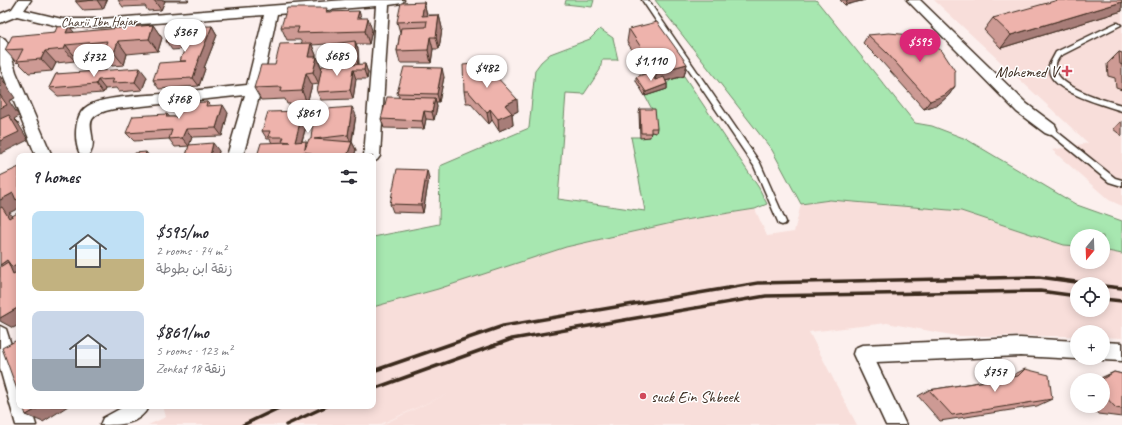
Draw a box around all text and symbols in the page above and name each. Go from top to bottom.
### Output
street label: Charii Ibn Hajar [61,13,138,31]
pin: $367 [161,19,209,53]
text: $367 [173,24,197,40]
pin: $595 [896,29,944,63]
text: $595 [909,34,931,50]
pin: $685 [313,43,361,77]
pin: $732 [70,44,118,78]
text: $685 [325,48,349,64]
pin: $1,110 [618,48,684,82]
text: $732 [82,49,106,65]
text: $1,110 [635,53,667,69]
pin: $482 [463,55,511,89]
text: $482 [475,60,499,76]
place label: Mohemed V [995,62,1061,82]
marker: Mohemed V [1061,65,1073,77]
pin: $768 [155,86,203,120]
text: $768 [167,91,191,107]
pin: $861 [284,100,332,134]
text: $861 [296,105,320,121]
icon: filters [338,166,360,188]
text: 9 homes [32,167,80,188]
text: $595/mo [156,222,208,243]
icon: home [64,227,112,275]
north arrow [1070,229,1110,269]
map controls [1070,229,1110,413]
text: 2 rooms · 74 m² [156,243,226,259]
text: زنقة ابن بطوطة [156,261,232,277]
button: locate [1070,277,1110,317]
text: $861/mo [156,322,209,343]
button: + [1070,325,1110,365]
icon: home [64,327,112,375]
text: 5 rooms · 123 m² [156,343,232,359]
pin: $757 [971,359,1019,393]
text: Zenkat 18 زنقة [156,361,226,377]
text: $757 [983,364,1007,380]
button: − [1070,373,1110,413]
place label: suck Ein Shbeek [651,387,740,407]
marker: suck Ein Shbeek [638,391,648,401]

